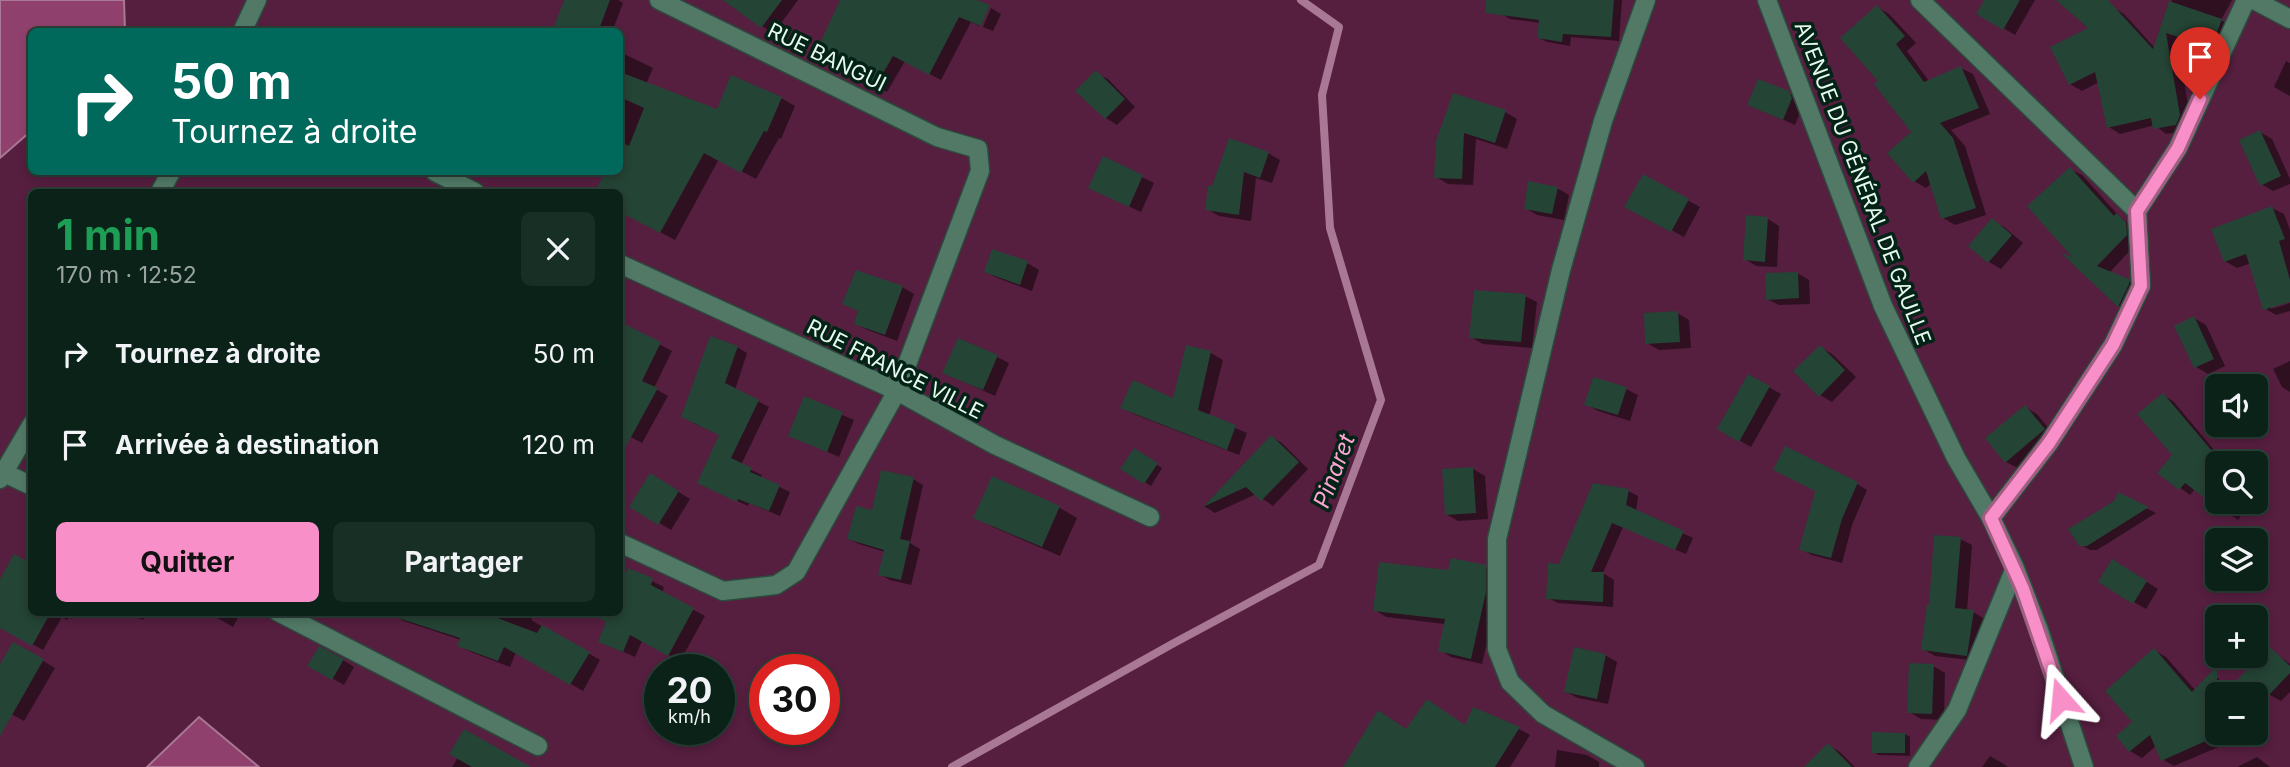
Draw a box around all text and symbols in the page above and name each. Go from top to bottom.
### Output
street label: AVENUE DU GÉNÉRAL DE GAULLE [1790,17,1937,348]
street label: RUE BANGUI [764,18,890,96]
pin [2170,27,2230,99]
icon: arrive [2181,38,2219,76]
text: 50 m [171,52,292,111]
icon: right [56,56,147,147]
text: Tournez à droite [171,112,417,151]
text: 1 min [56,209,160,260]
button: close [521,212,595,286]
text: 170 m · 12:52 [56,261,197,289]
street label: RUE FRANCE VILLE [803,314,987,424]
icon: right [56,335,94,373]
text: Tournez à droite [115,338,321,369]
text: 50 m [533,338,595,369]
map controls [2205,374,2268,745]
button: sound [2205,374,2268,437]
icon: arrive [56,426,94,464]
text: Arrivée à destination [115,429,380,460]
text: 120 m [522,429,595,460]
water label: Pinaret [1307,430,1361,512]
button: search [2205,451,2268,514]
button: Quitter [56,522,319,602]
button: Partager [333,522,595,602]
button: layers [2205,528,2268,591]
button: + [2205,605,2268,668]
speed limit sign: 30 [749,654,840,745]
position arrow [2024,662,2098,736]
text: 20 [667,669,712,711]
button: − [2205,682,2268,745]
text: km/h [668,706,711,727]

